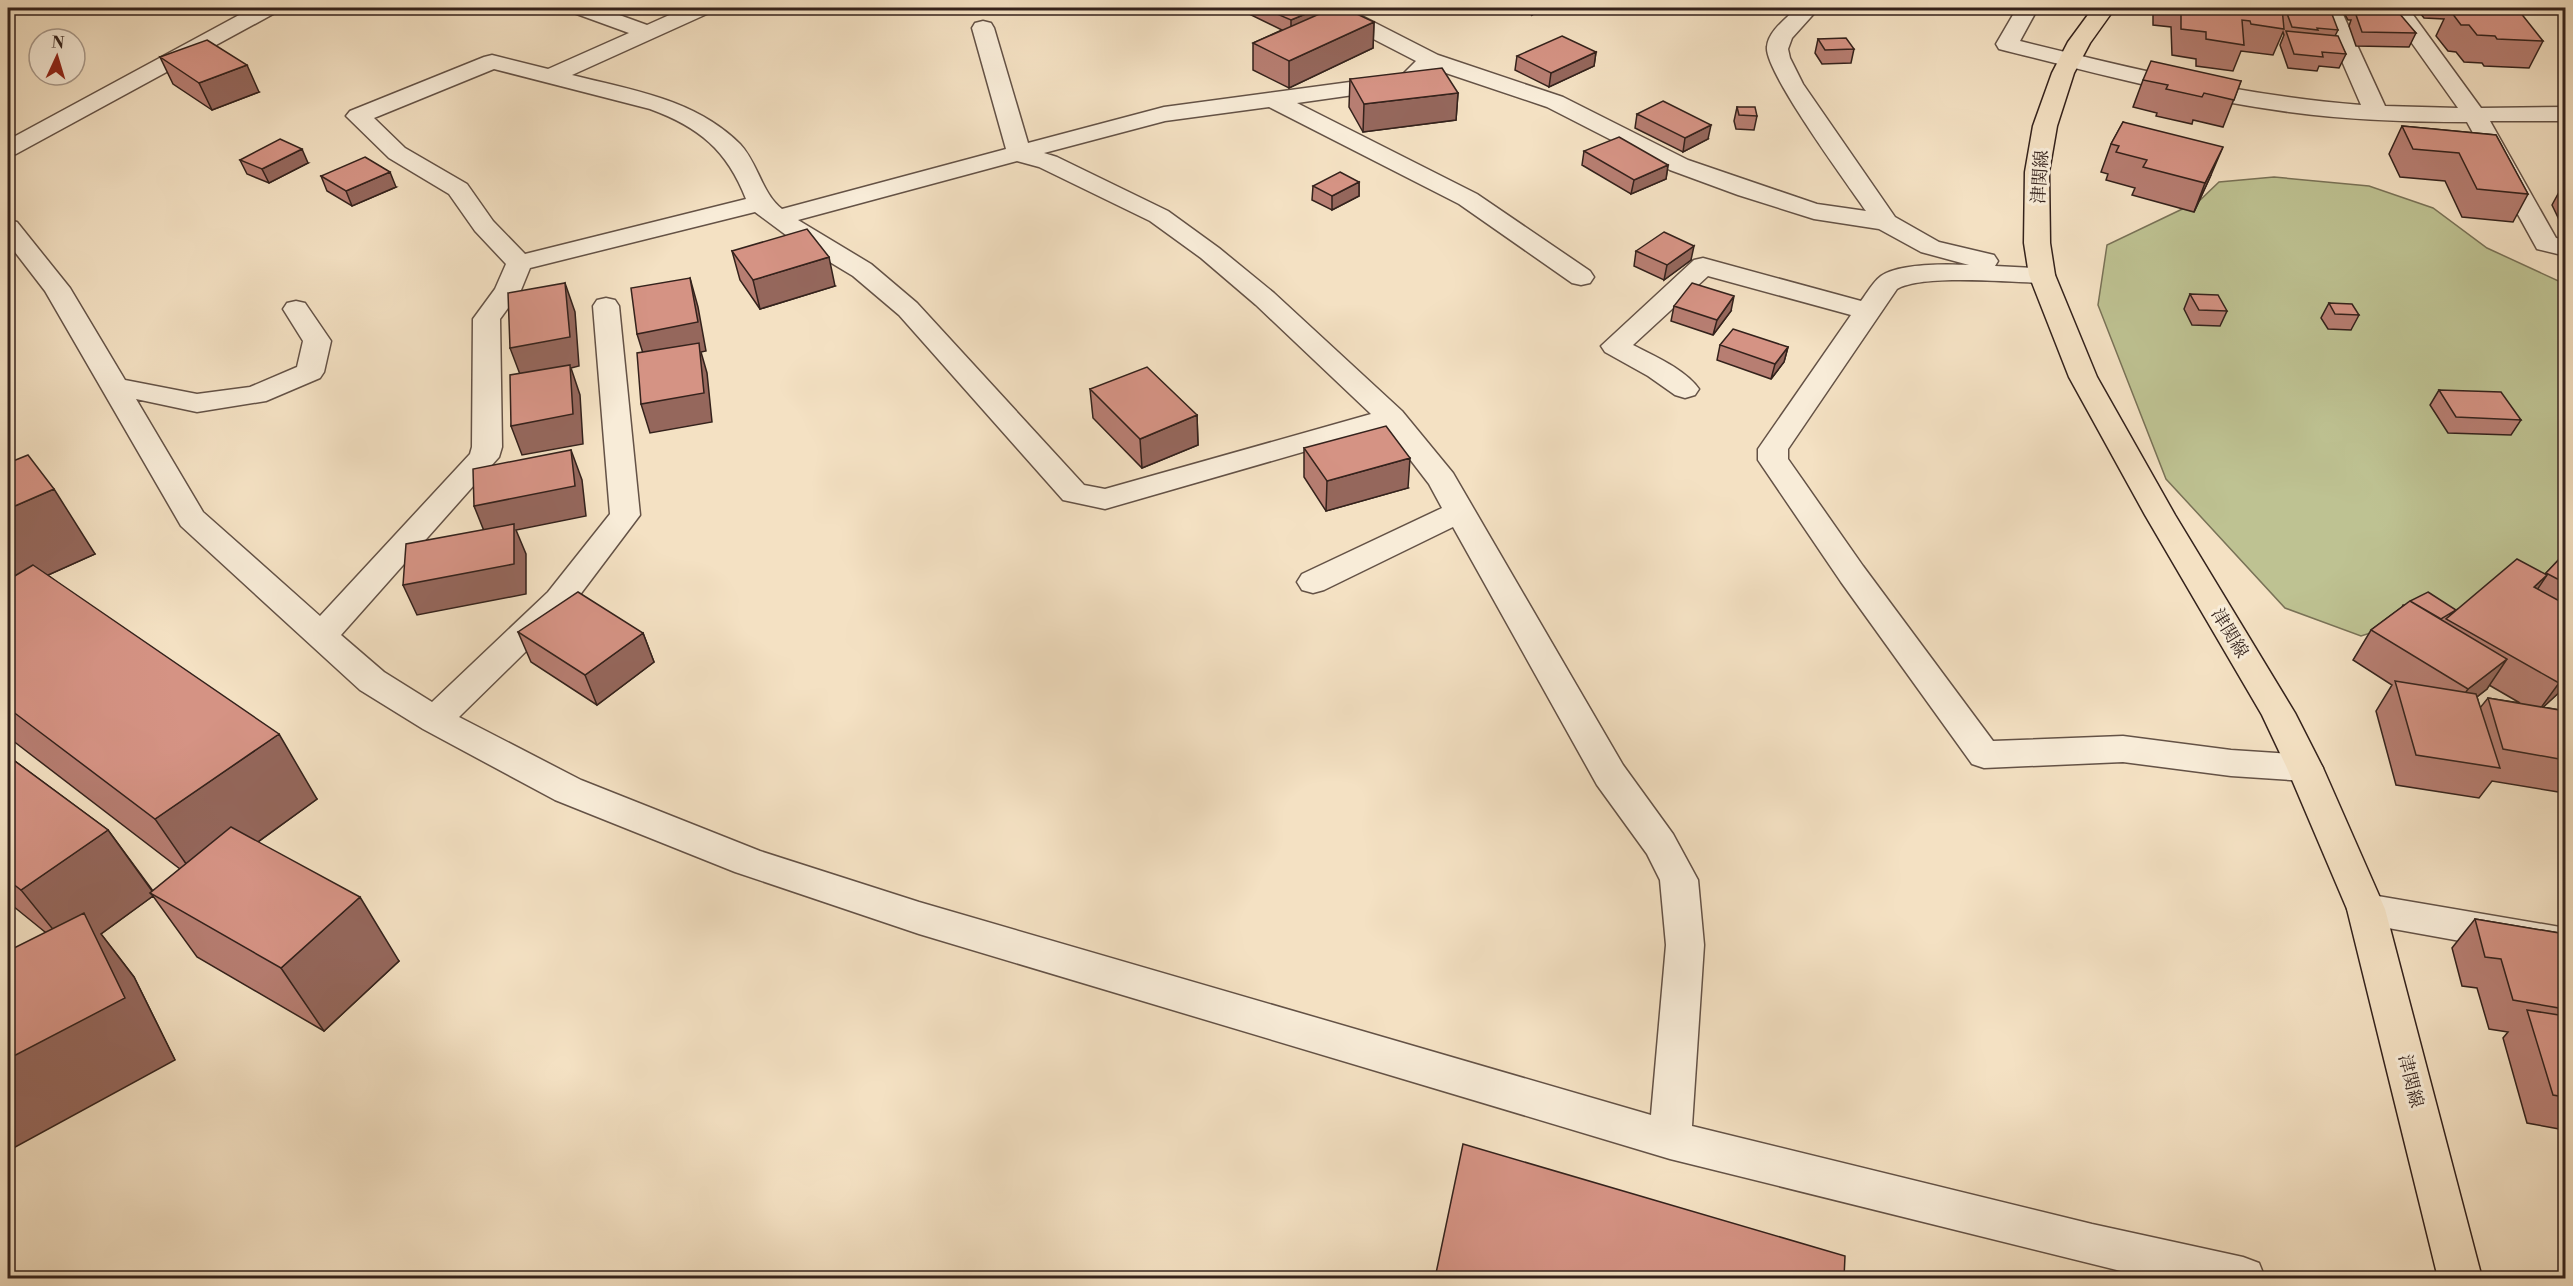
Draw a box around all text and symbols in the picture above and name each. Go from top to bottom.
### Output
north arrow [27,27,87,87]
text: N [51,33,65,53]
street label: 津関線 [2027,149,2054,205]
street label: 津関線 [2206,604,2253,662]
street label: 津関線 [2393,1052,2428,1110]

